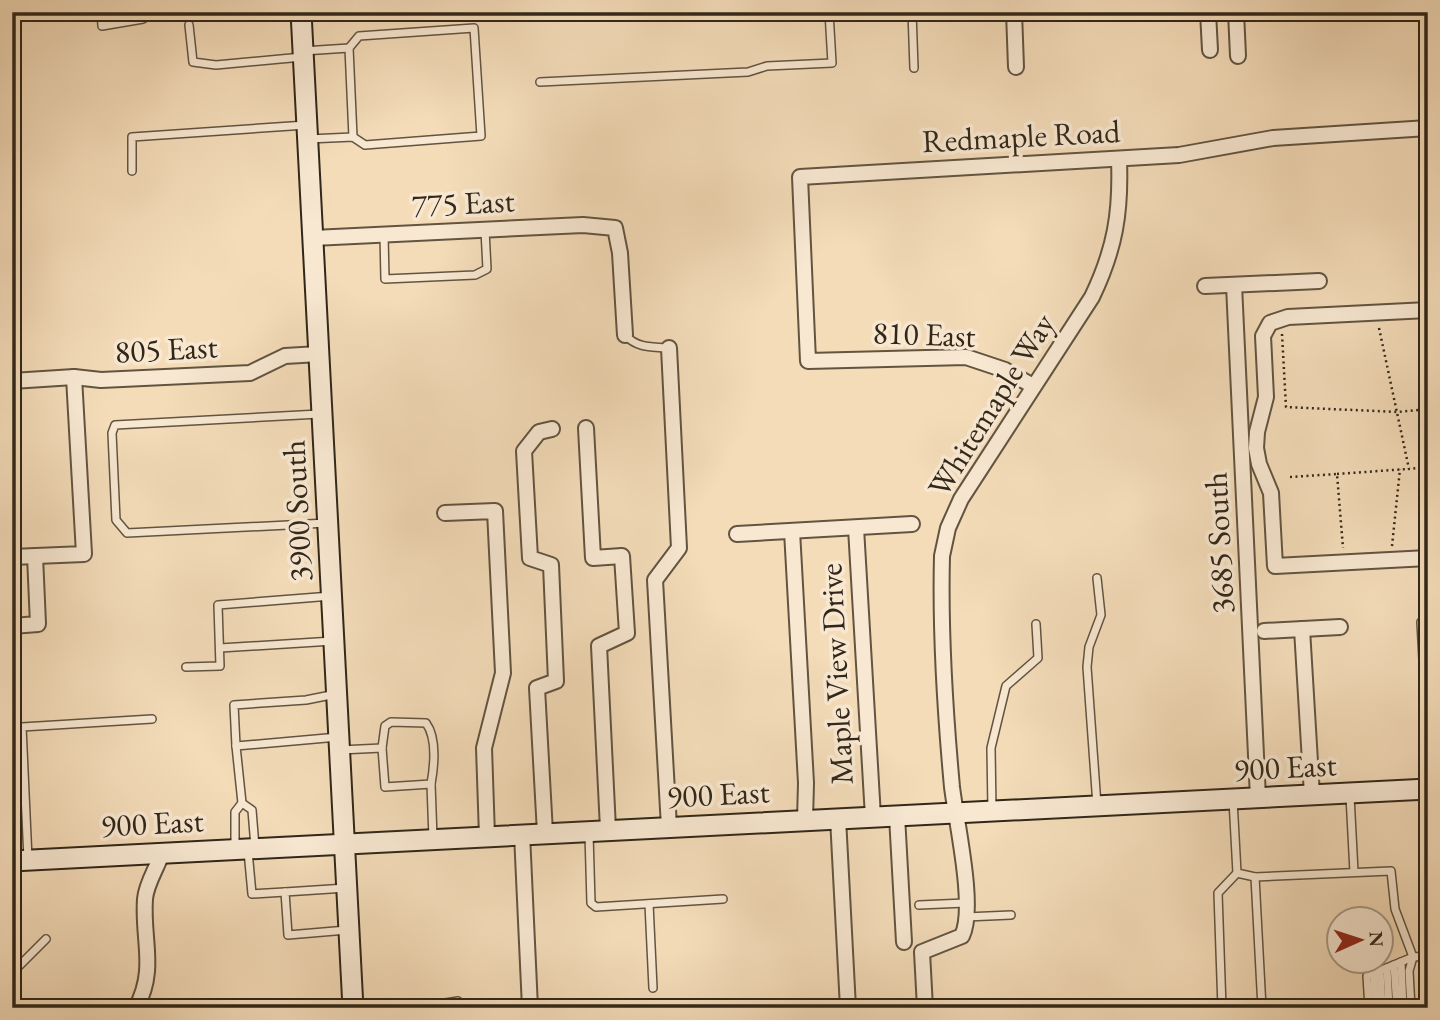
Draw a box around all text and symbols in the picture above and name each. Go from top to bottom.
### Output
street label: Redmaple Road [921,110,1122,162]
street label: 775 East [411,179,515,227]
street label: Whitemaple Way [918,304,1065,505]
street label: 810 East [872,311,976,357]
street label: 805 East [114,325,218,373]
street label: 3900 South [272,439,322,583]
street label: 3685 South [1194,471,1244,615]
street label: Maple View Drive [809,562,863,786]
street label: 900 East [1233,743,1337,791]
street label: 900 East [666,770,770,818]
street label: 900 East [100,799,204,847]
north arrow [1324,904,1394,974]
text: N [1364,931,1389,948]

